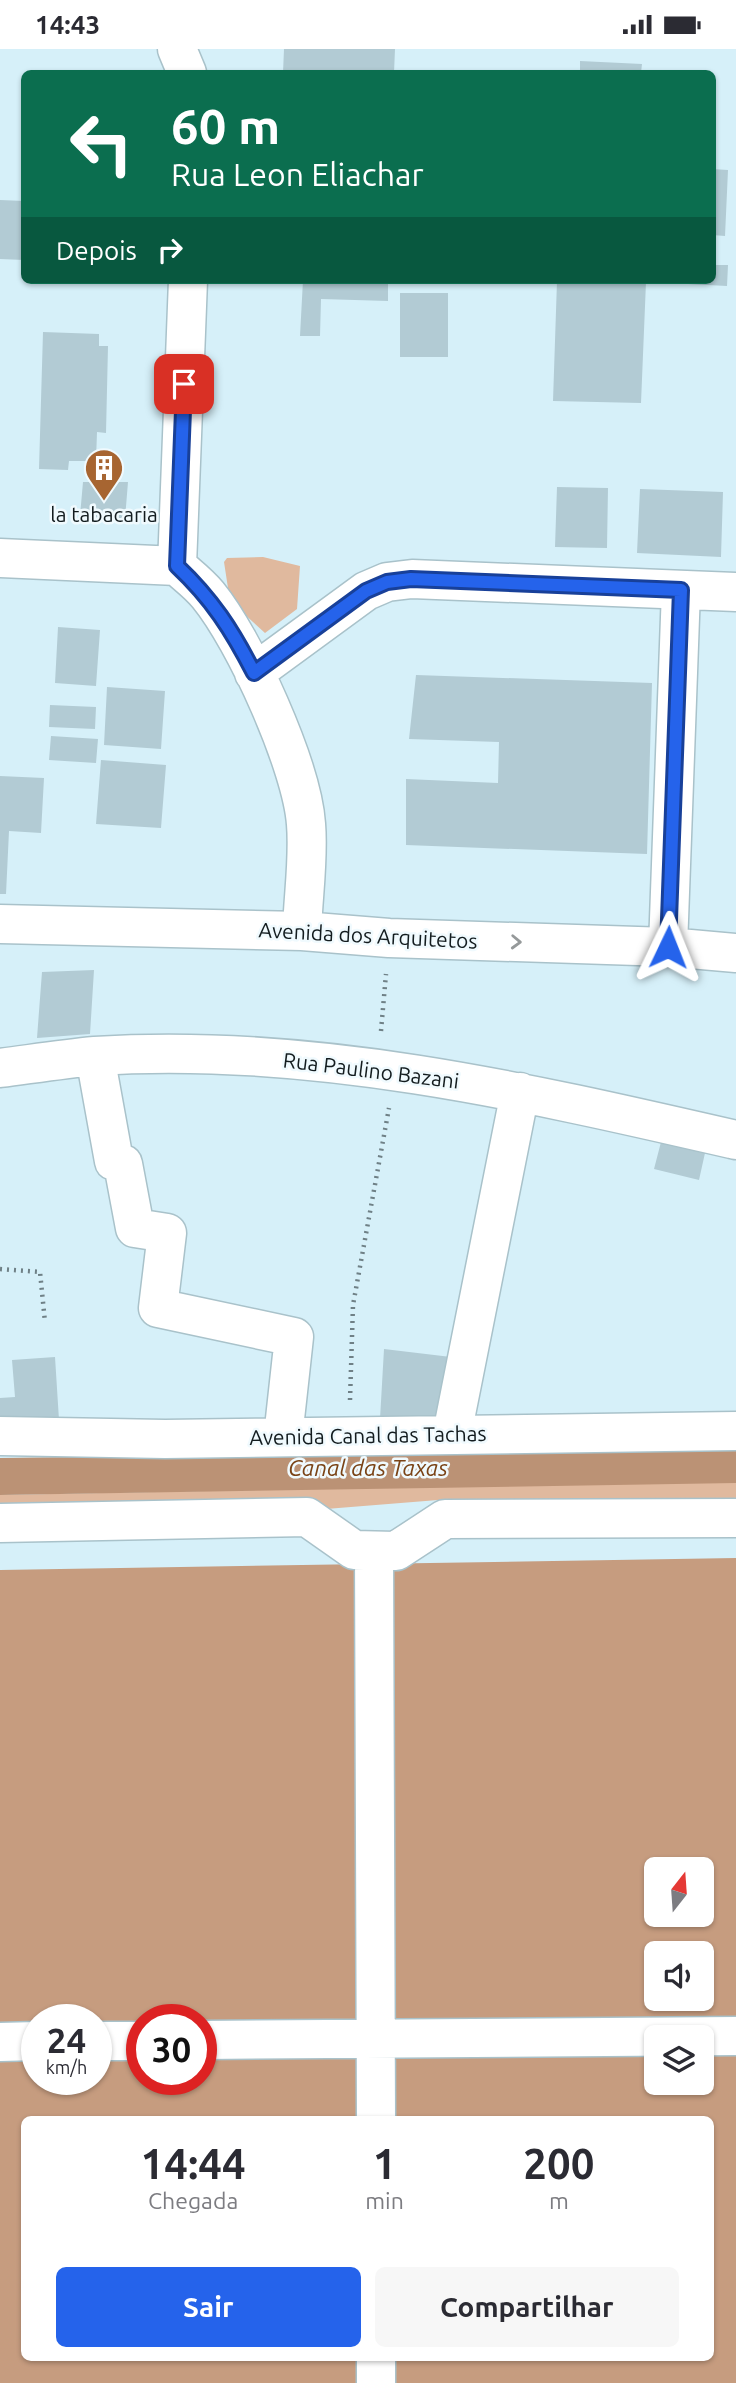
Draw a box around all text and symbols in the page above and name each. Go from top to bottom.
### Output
text: 14:43 [35,10,100,39]
icon: left [56,98,147,189]
text: 60 m [171,98,280,153]
text: Rua Leon Eliachar [171,156,424,192]
icon: right [151,231,189,269]
text: Depois [56,236,137,265]
pin [154,354,214,414]
icon: arrive [165,365,203,403]
building icon: la tabacaria [83,447,125,502]
place label: la tabacaria [50,502,158,526]
position arrow [631,910,705,984]
street label: Avenida dos Arquitetos [258,917,478,953]
one-way arrow [512,934,522,950]
street label: Rua Paulino Bazani [282,1047,461,1093]
street label: Avenida Canal das Tachas [249,1421,487,1449]
water label: Canal das Taxas [288,1455,448,1480]
north arrow [644,1857,714,1927]
map controls [644,1857,714,2095]
button: sound [644,1941,714,2011]
speed limit sign: 30 [126,2004,217,2095]
text: 24 [47,2020,86,2060]
button: layers [644,2025,714,2095]
text: km/h [46,2057,87,2077]
text: 14:44 [141,2140,246,2187]
text: 1 [373,2140,396,2187]
text: 200 [523,2140,594,2187]
text: Chegada [148,2188,238,2213]
text: min [365,2188,404,2213]
text: m [549,2188,569,2213]
button: Sair [56,2267,361,2347]
button: Compartilhar [375,2267,679,2347]

